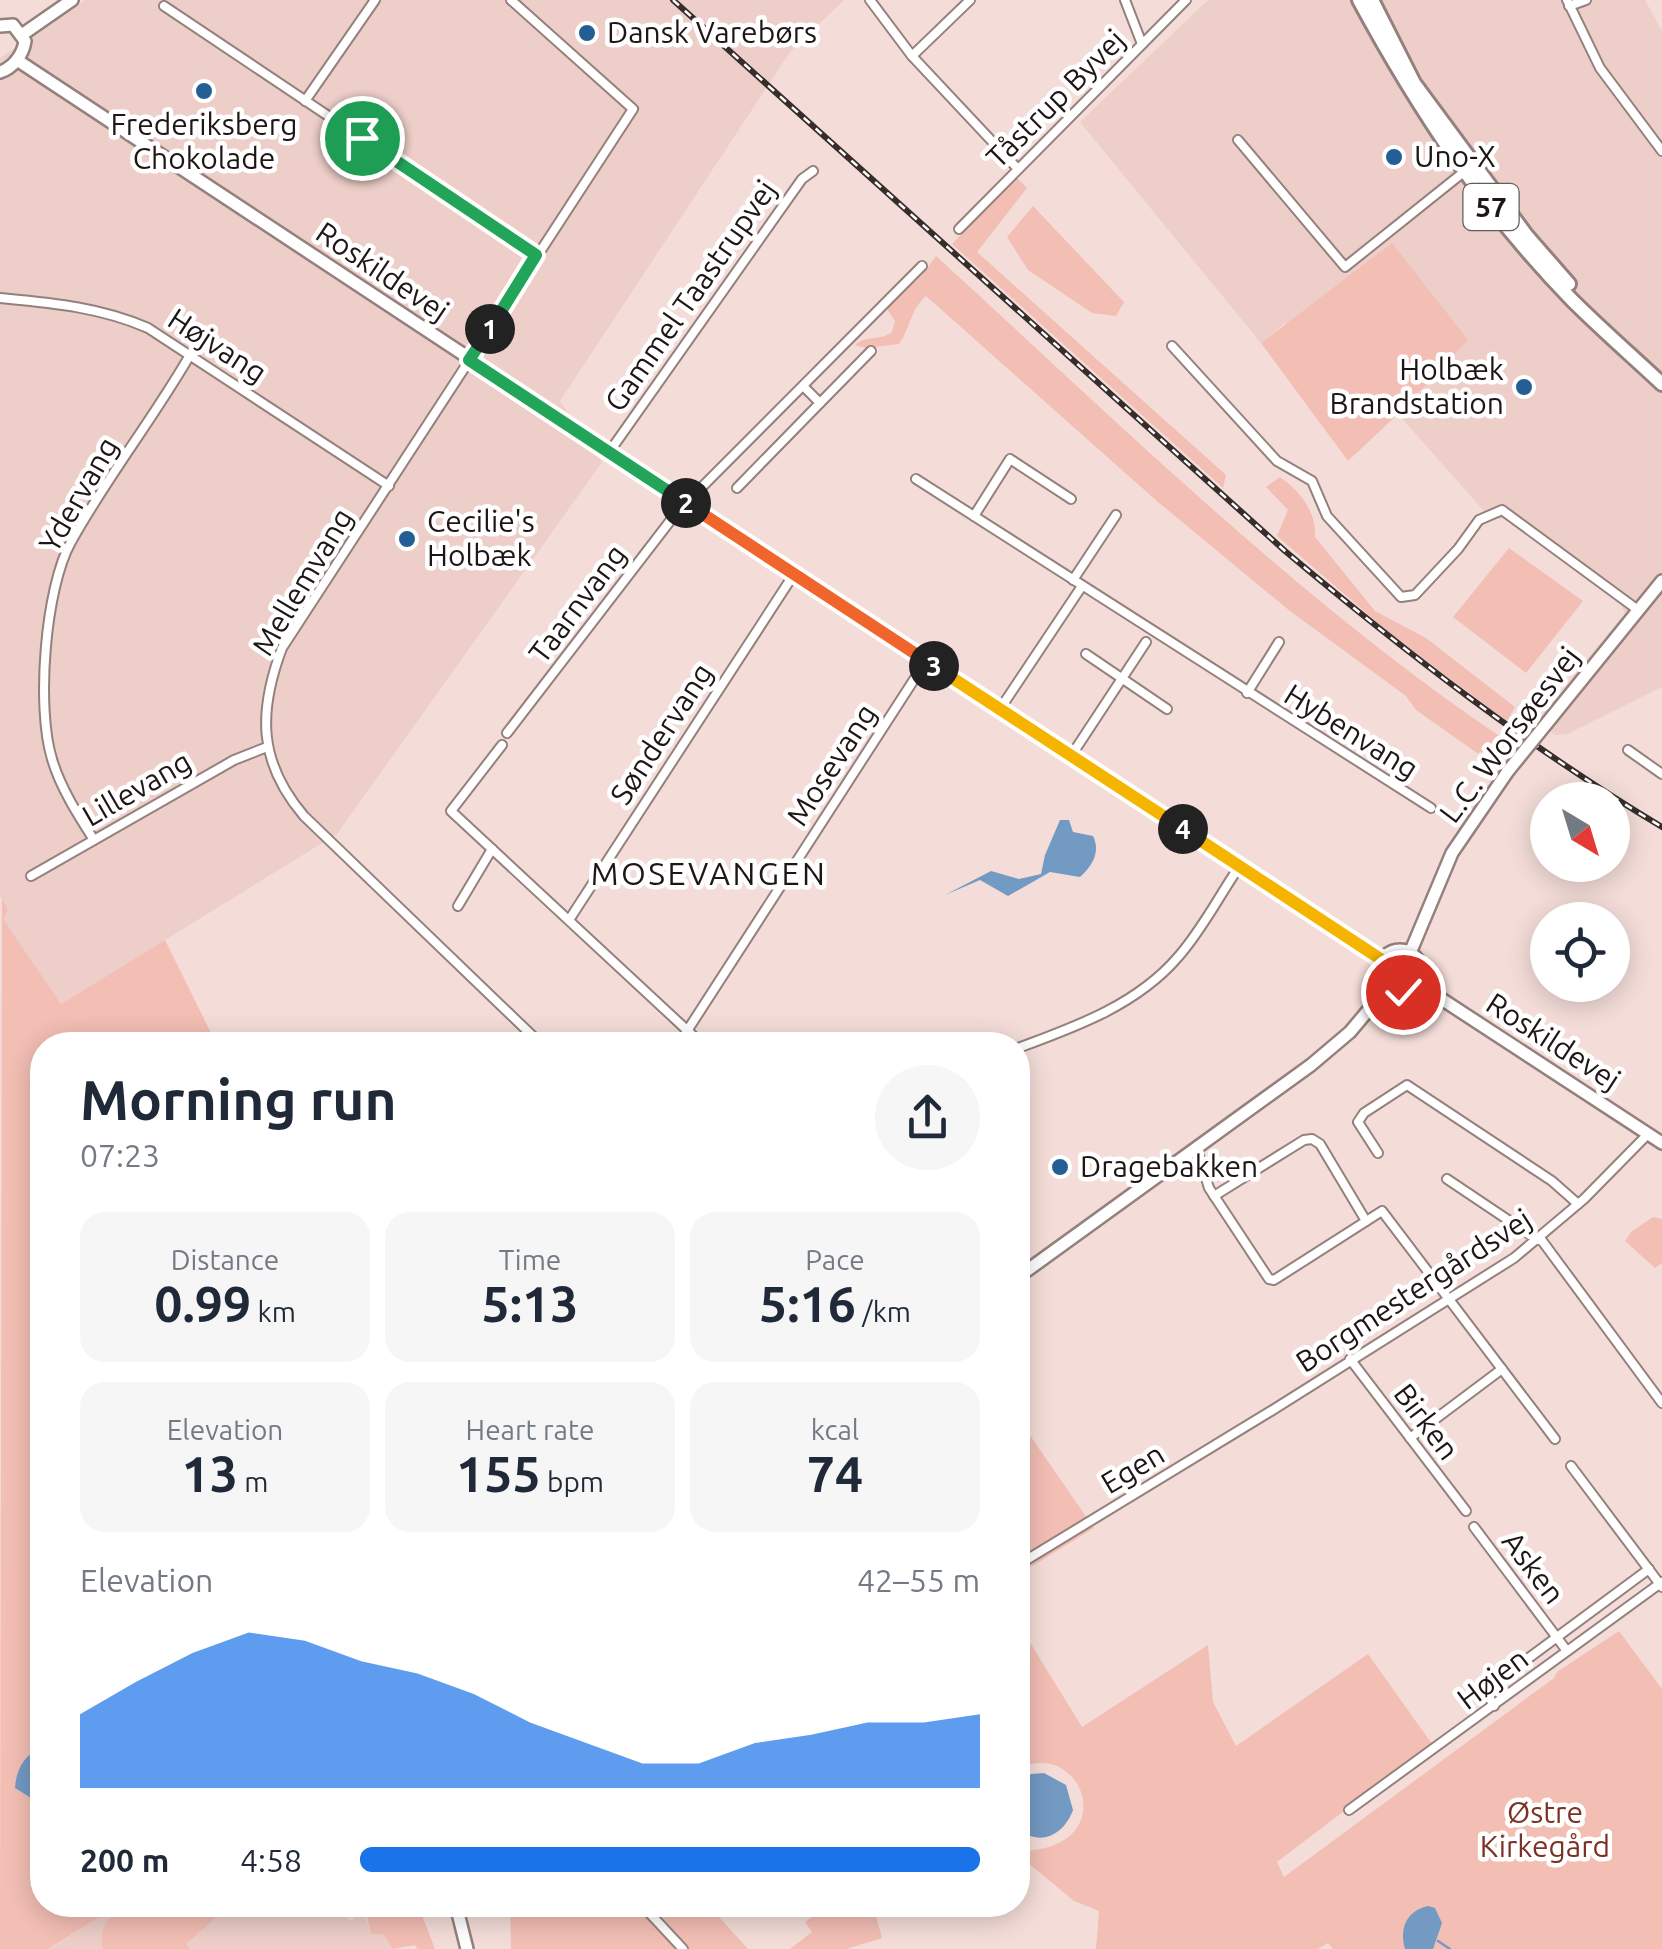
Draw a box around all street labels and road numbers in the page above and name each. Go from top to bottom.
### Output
street label: Tåstrup Byvej [979,22,1131,174]
street label: Gammel Taastrupvej [598,173,783,417]
road number: 57 [1464,184,1518,230]
street label: Roskildevej [310,215,455,328]
street label: Højvang [162,301,273,389]
street label: Ydervang [32,431,125,558]
street label: Mellemvang [245,502,359,661]
street label: Taarnvang [522,538,633,669]
street label: L.C. Worsøesvej [1432,640,1586,829]
street label: Søndervang [603,657,719,810]
street label: Hybenvang [1279,677,1425,786]
street label: Mosevang [779,697,883,831]
street label: Lillevang [76,744,197,833]
street label: Roskildevej [1481,985,1627,1097]
street label: Borgmestergårdsvej [1290,1201,1537,1379]
street label: Birken [1387,1377,1466,1466]
street label: Egen [1095,1436,1170,1500]
street label: Asken [1496,1525,1572,1610]
street label: Højen [1450,1641,1534,1716]

